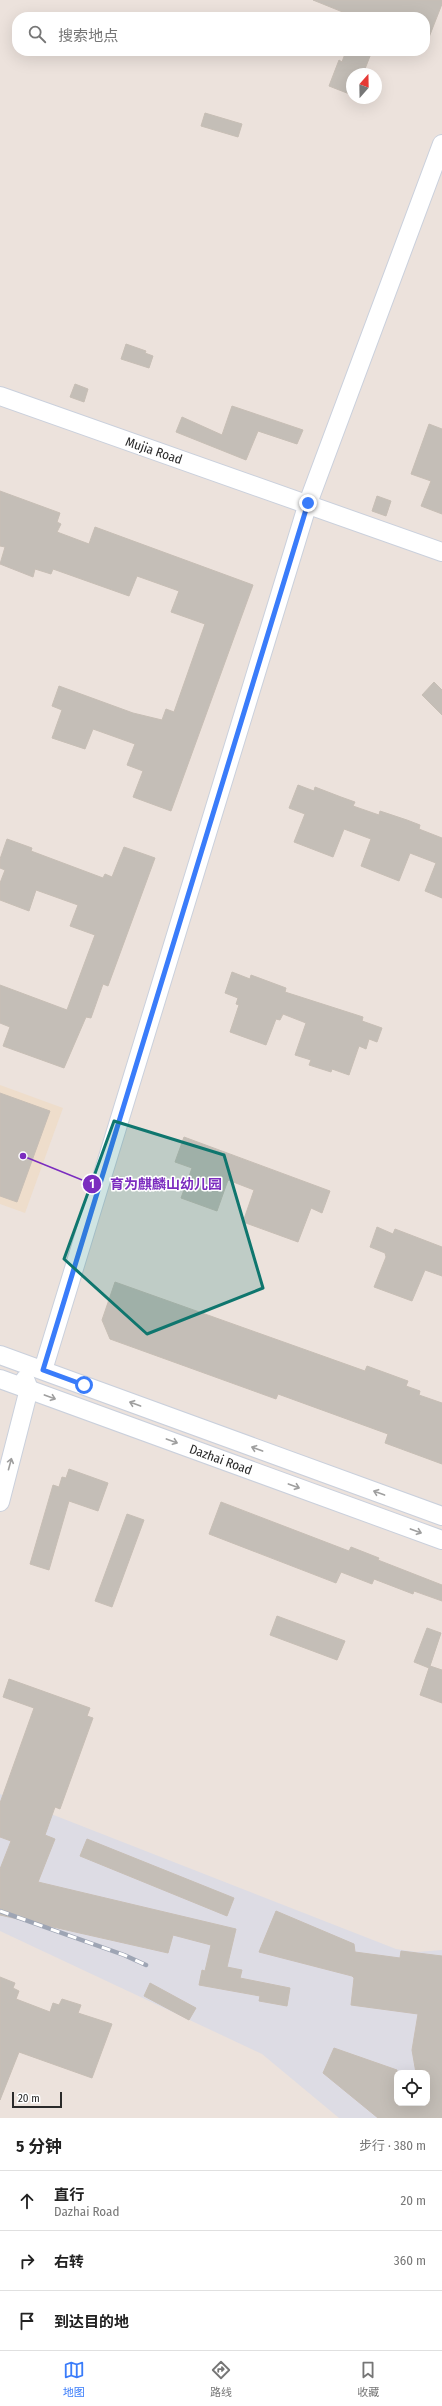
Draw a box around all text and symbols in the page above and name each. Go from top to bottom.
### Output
search box [12,12,430,56]
icon: search [26,23,48,45]
text: 搜索地点 [58,27,118,45]
north arrow [346,68,382,104]
street label: Mujia Road [124,434,184,467]
route end [299,494,317,512]
callout: 育为麒麟山幼儿园 [82,1171,230,1197]
text: 育为麒麟山幼儿园 [110,1176,222,1193]
text: 1 [89,1177,95,1191]
route start [75,1376,93,1394]
one-way arrow [43,1393,55,1401]
one-way arrow [129,1400,141,1408]
one-way arrow [165,1438,177,1446]
street label: Dazhai Road [188,1441,254,1478]
one-way arrow [251,1444,263,1452]
one-way arrow [7,1458,14,1471]
one-way arrow [288,1483,300,1491]
one-way arrow [373,1489,385,1497]
one-way arrow [410,1527,422,1535]
map controls [394,2070,430,2106]
button: locate [394,2070,430,2106]
scale bar [12,2090,62,2109]
text: 20 m [18,2092,40,2105]
text: 5 分钟 [16,2136,62,2157]
text: 步行 · 380 m [359,2138,426,2153]
text: 直行 [54,2186,84,2204]
icon: ahead [16,2190,38,2212]
text: 20 m [400,2193,426,2208]
text: Dazhai Road [54,2204,119,2219]
icon: right [16,2250,38,2272]
text: 右转 [54,2253,84,2271]
text: 360 m [394,2253,426,2268]
icon: arrive [16,2310,38,2332]
text: 到达目的地 [54,2313,129,2331]
tab: 地图 [63,2359,85,2399]
tab: 路线 [210,2359,232,2399]
tab: 收藏 [357,2359,379,2399]

